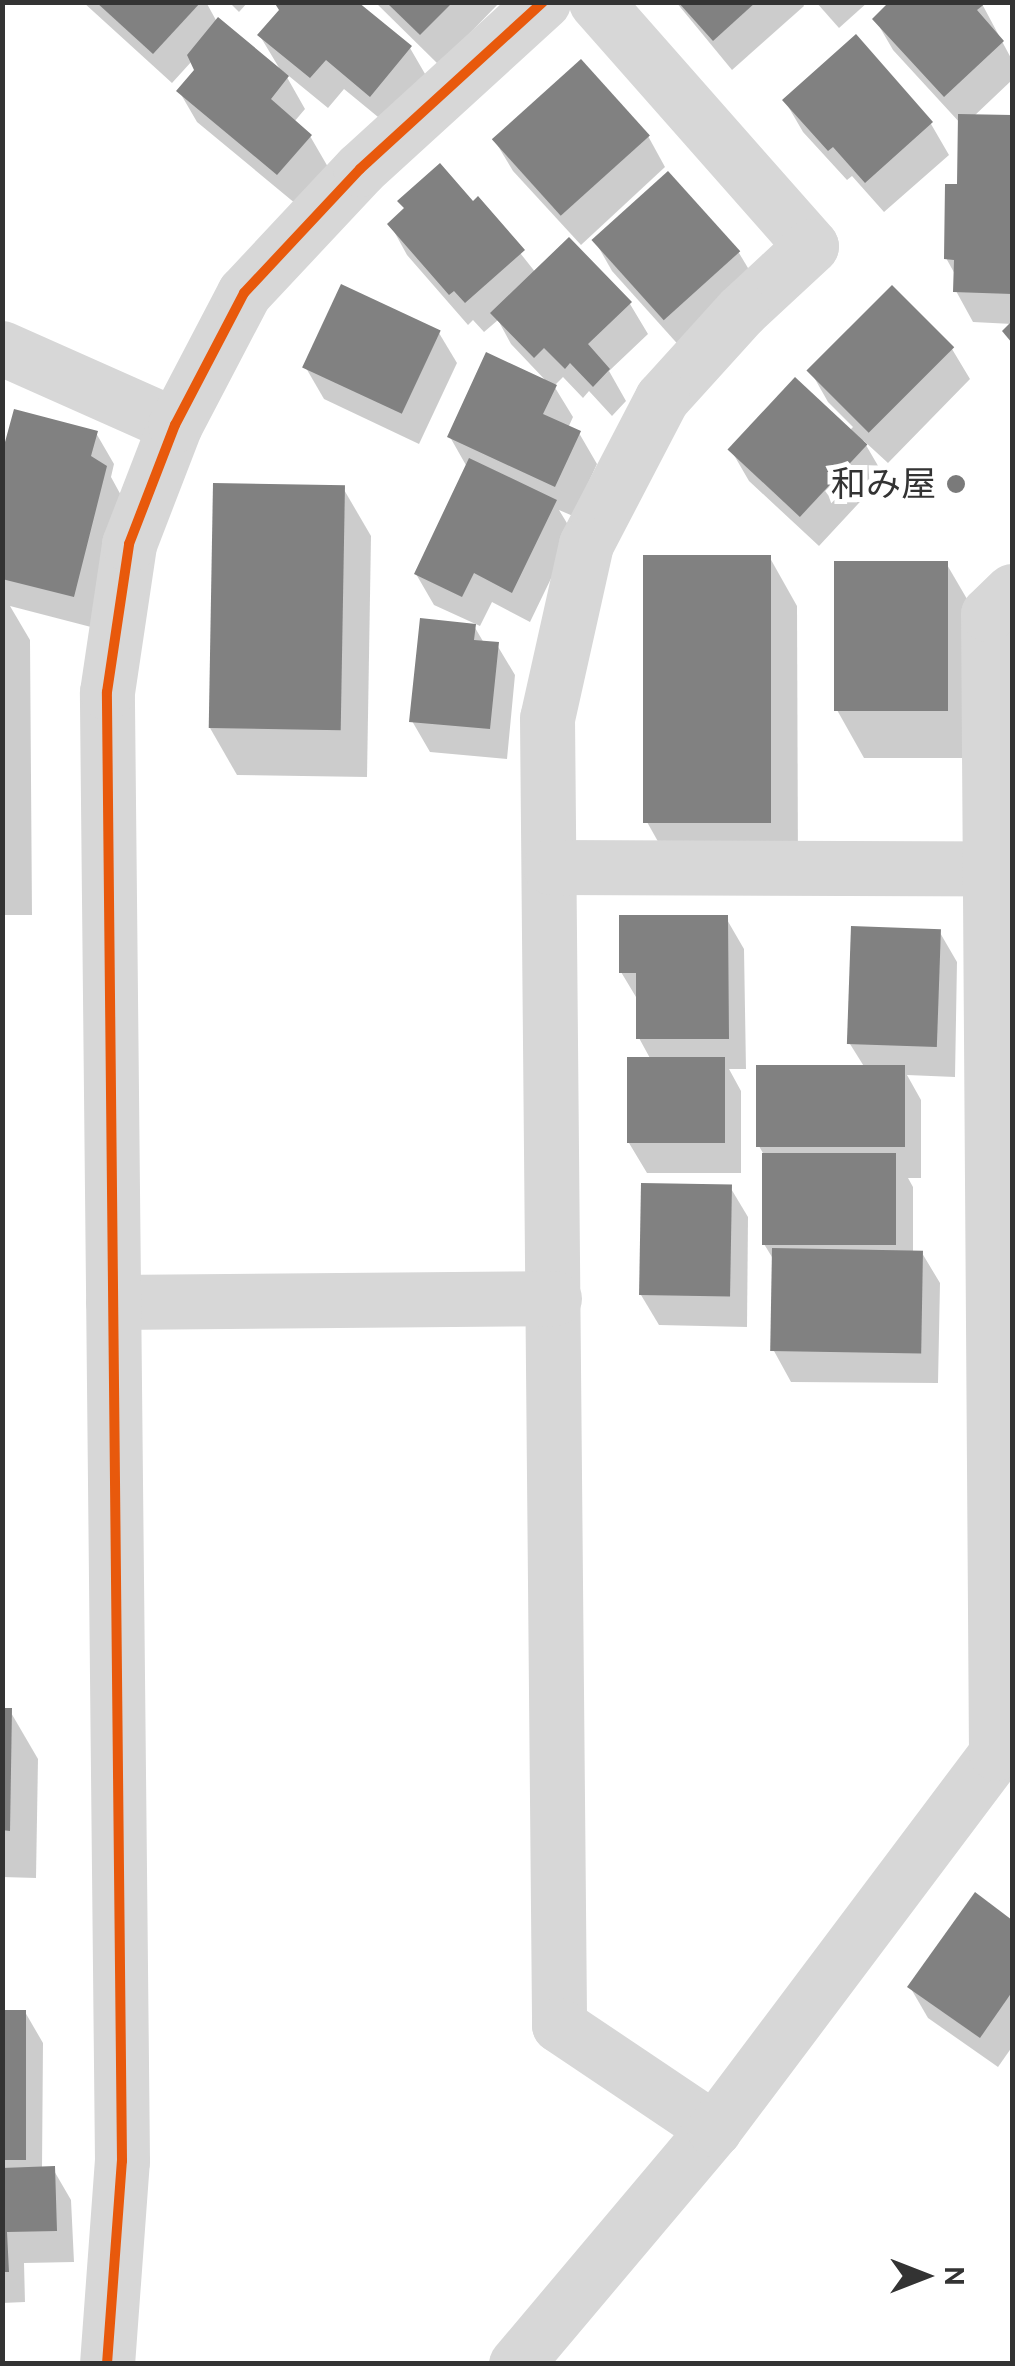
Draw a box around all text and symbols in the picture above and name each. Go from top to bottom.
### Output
place label: 和み屋 [831,463,936,505]
marker: 和み屋 [945,473,967,495]
north arrow [875,2226,975,2326]
text: N [938,2266,972,2286]

